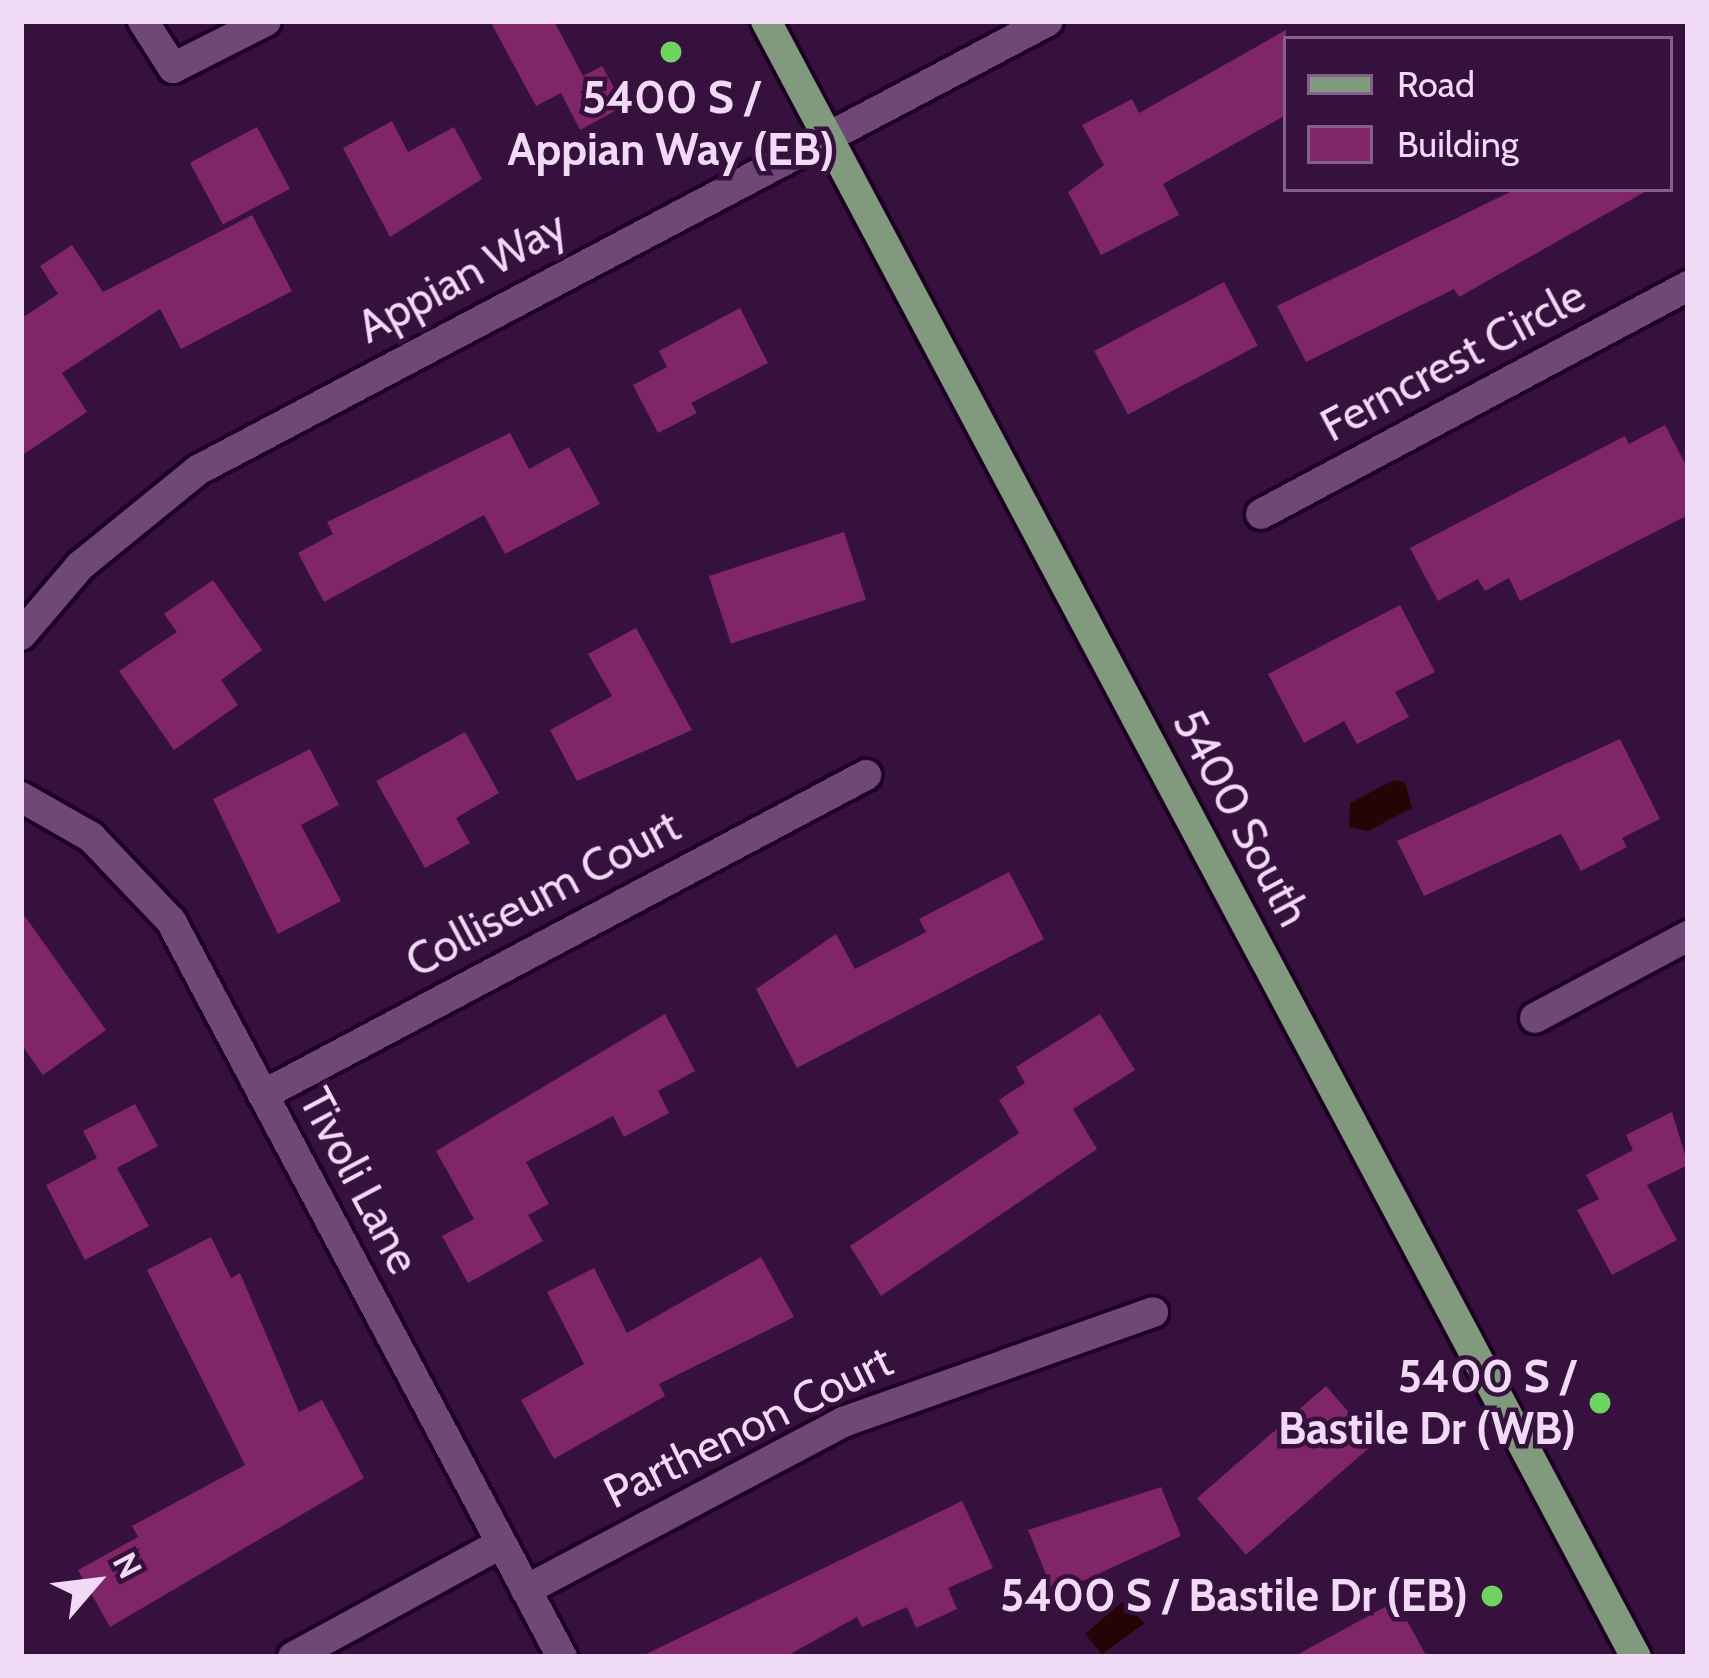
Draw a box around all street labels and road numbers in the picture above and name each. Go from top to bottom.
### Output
street label: Appian Way [348,200,576,354]
street label: Ferncrest Circle [1312,269,1594,453]
street label: 5400 South [1161,700,1321,936]
street label: Colliseum Court [397,799,689,989]
street label: Tivoli Lane [288,1079,430,1283]
street label: Parthenon Court [595,1334,901,1520]

